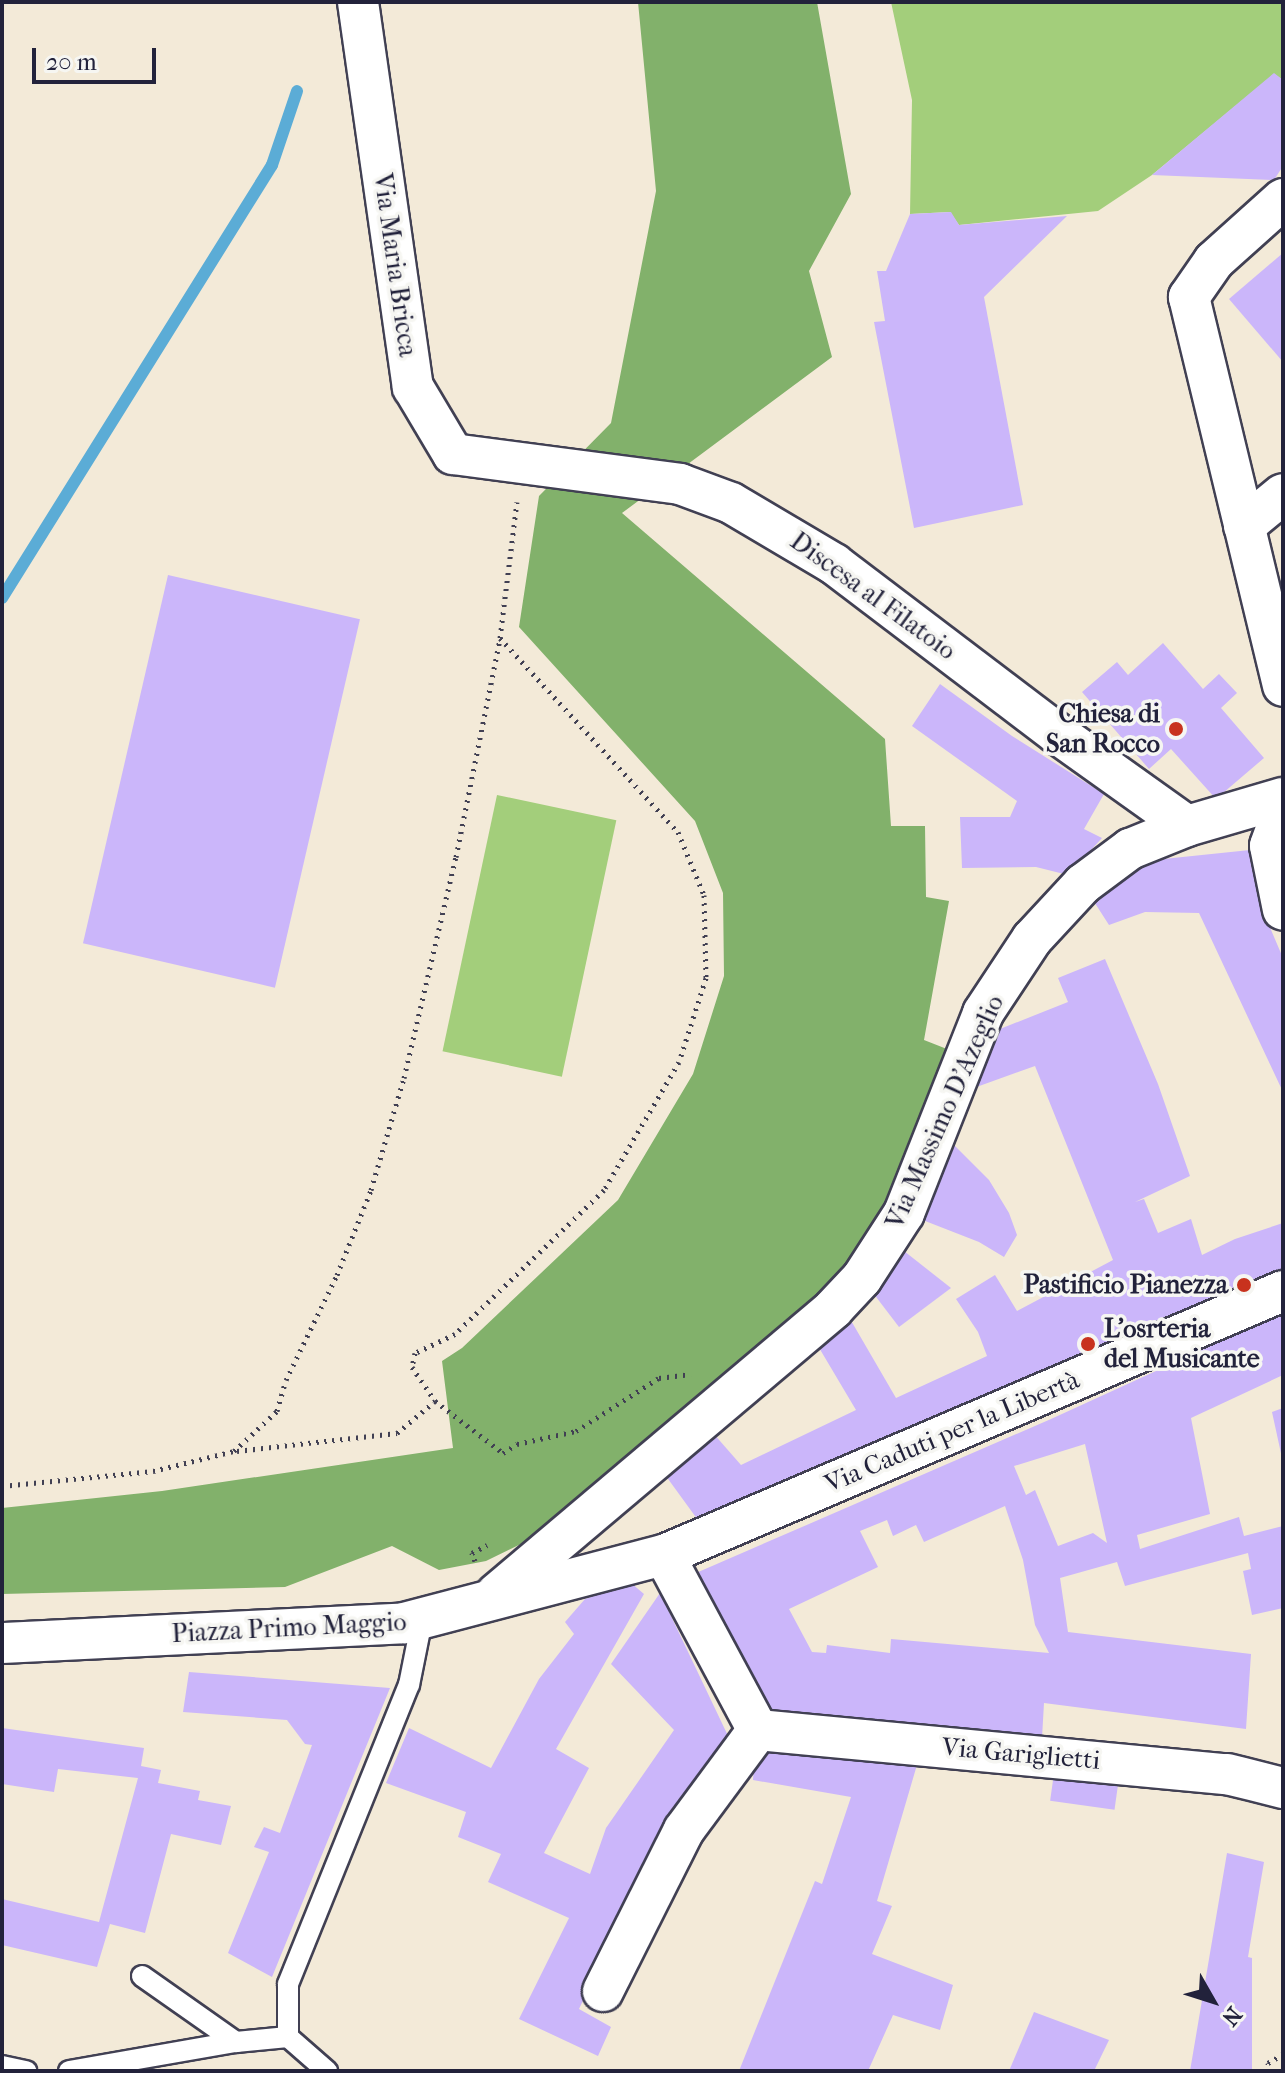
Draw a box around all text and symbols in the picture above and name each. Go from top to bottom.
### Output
scale bar [36,32,160,82]
text: 20 m [46,48,97,76]
street label: Via Maria Bricca [367,171,423,359]
street label: Discesa al Filatoio [784,525,962,667]
place label: Chiesa di San Rocco [1046,698,1160,760]
marker: Chiesa di San Rocco [1167,720,1185,738]
street label: Via Massimo D'Azeglio [879,990,1011,1234]
place label: Pastificio Pianezza [1024,1269,1228,1301]
marker: Pastificio Pianezza [1235,1276,1253,1294]
place label: L'osrteria del Musicante [1104,1313,1260,1374]
marker: L'osrteria del Musicante [1079,1335,1097,1353]
street label: Via Caduti per la Libertà [820,1364,1084,1500]
street label: Piazza Primo Maggio [171,1606,407,1650]
street label: Via Gariglietti [941,1732,1101,1776]
north arrow [1173,1961,1253,2041]
text: N [1216,2001,1247,2031]

